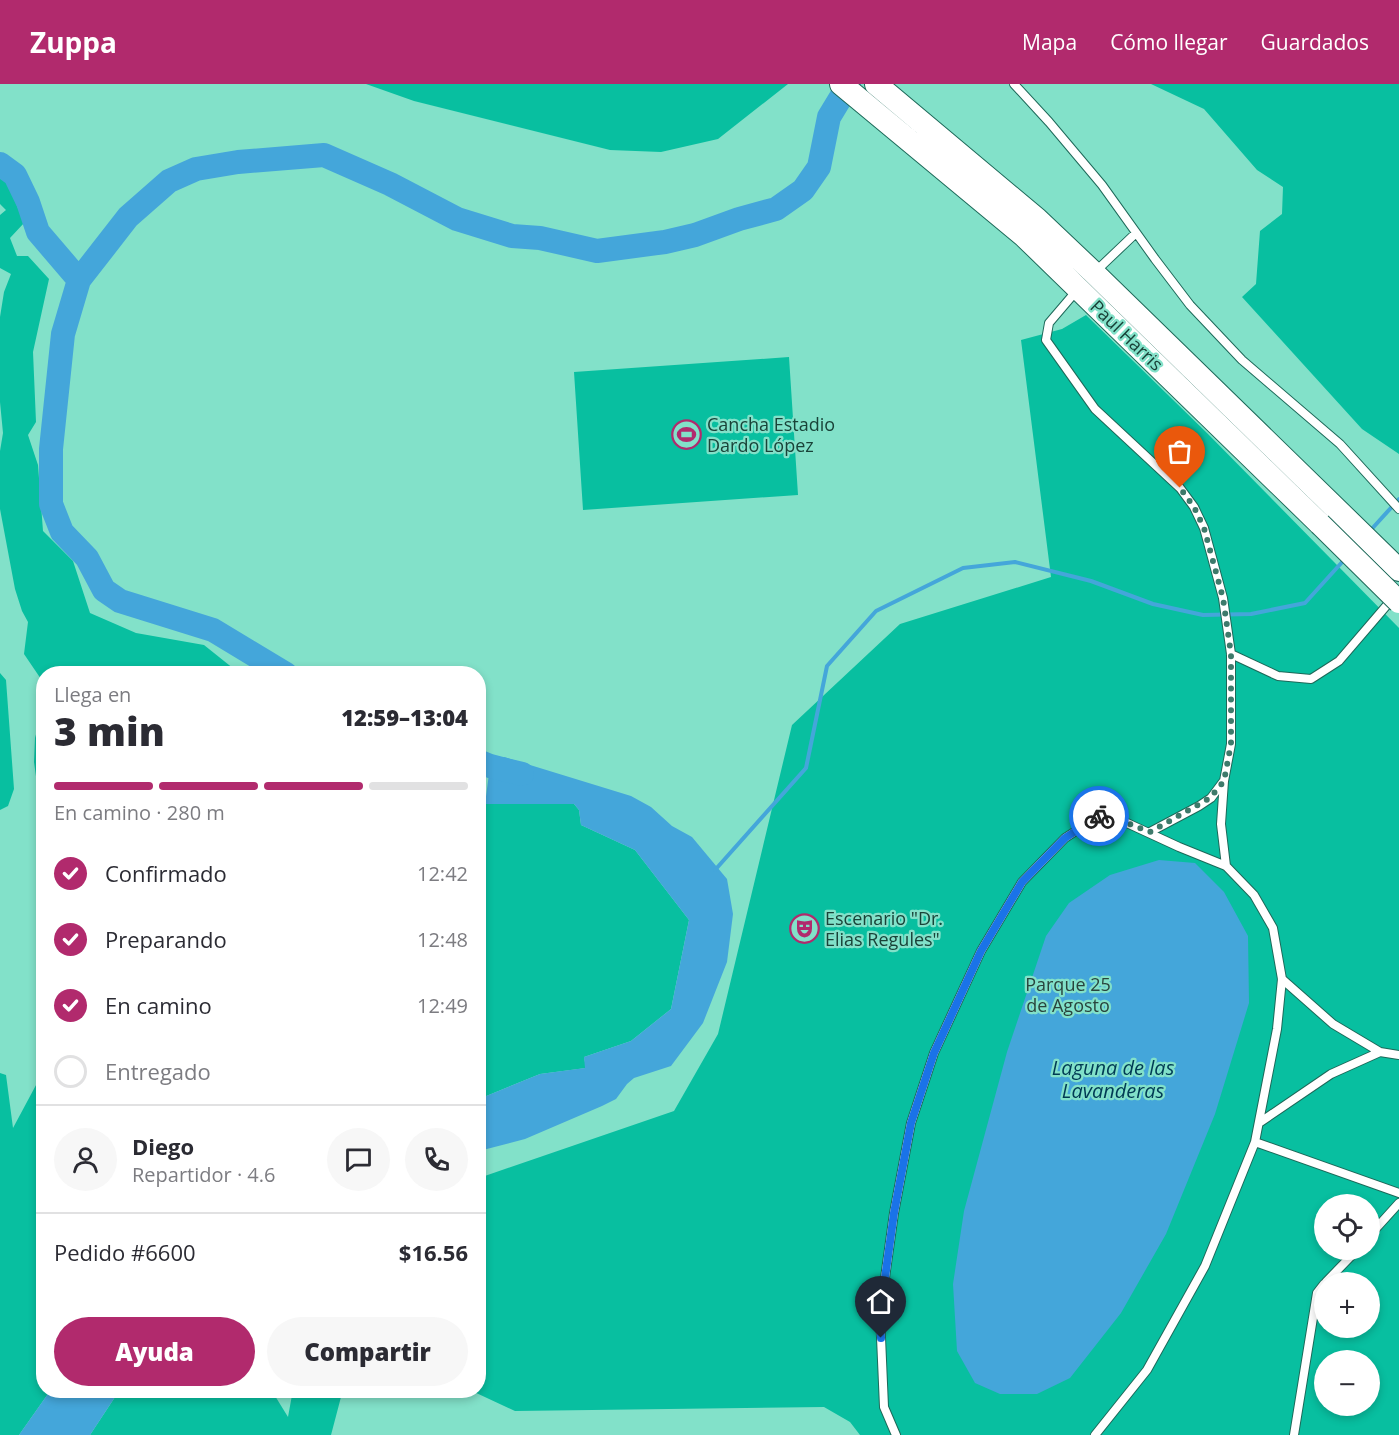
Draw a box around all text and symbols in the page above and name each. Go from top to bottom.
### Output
text: Zuppa [30,23,117,61]
text: Mapa [1022,28,1077,56]
text: Cómo llegar [1110,28,1228,56]
text: Guardados [1261,28,1369,56]
street label: Paul Harris [1086,294,1168,376]
place label: Cancha Estadio Dardo López [707,412,835,457]
sports icon: Cancha Estadio Dardo López [670,418,702,450]
pin [1154,426,1205,488]
icon: bag [1163,435,1196,468]
text: Llega en [54,681,131,708]
text: 12:59–13:04 [341,702,468,732]
text: 3 min [54,704,165,757]
courier [1069,786,1129,846]
text: En camino · 280 m [54,799,225,826]
icon: bike [1083,800,1116,833]
icon: check [54,857,87,890]
text: Confirmado [105,858,227,888]
text: 12:42 [417,860,468,887]
place label: Escenario "Dr. Elias Regules" [825,906,943,951]
theatre icon: Escenario "Dr. Elias Regules" [788,912,820,944]
icon: check [54,923,87,956]
text: Preparando [105,924,227,954]
text: 12:48 [417,926,468,953]
park label: Parque 25 de Agosto [1025,972,1111,1017]
icon: check [54,989,87,1022]
text: En camino [105,990,212,1020]
text: 12:49 [417,992,468,1019]
water label: Laguna de las Lavanderas [1052,1054,1175,1104]
text: Entregado [105,1056,211,1086]
button: person [54,1128,117,1191]
button: chat [327,1128,390,1191]
button: phone [405,1128,468,1191]
text: Diego [132,1131,194,1161]
text: Repartidor · 4.6 [132,1161,276,1188]
map controls [1314,1194,1380,1416]
button: locate [1314,1194,1380,1260]
text: Pedido #6600 [54,1237,196,1267]
text: $16.56 [399,1237,468,1267]
button: + [1314,1272,1380,1338]
pin [855,1276,906,1338]
icon: home [864,1285,897,1318]
button: Ayuda [54,1317,255,1386]
button: Compartir [267,1317,468,1386]
button: − [1314,1350,1380,1416]

